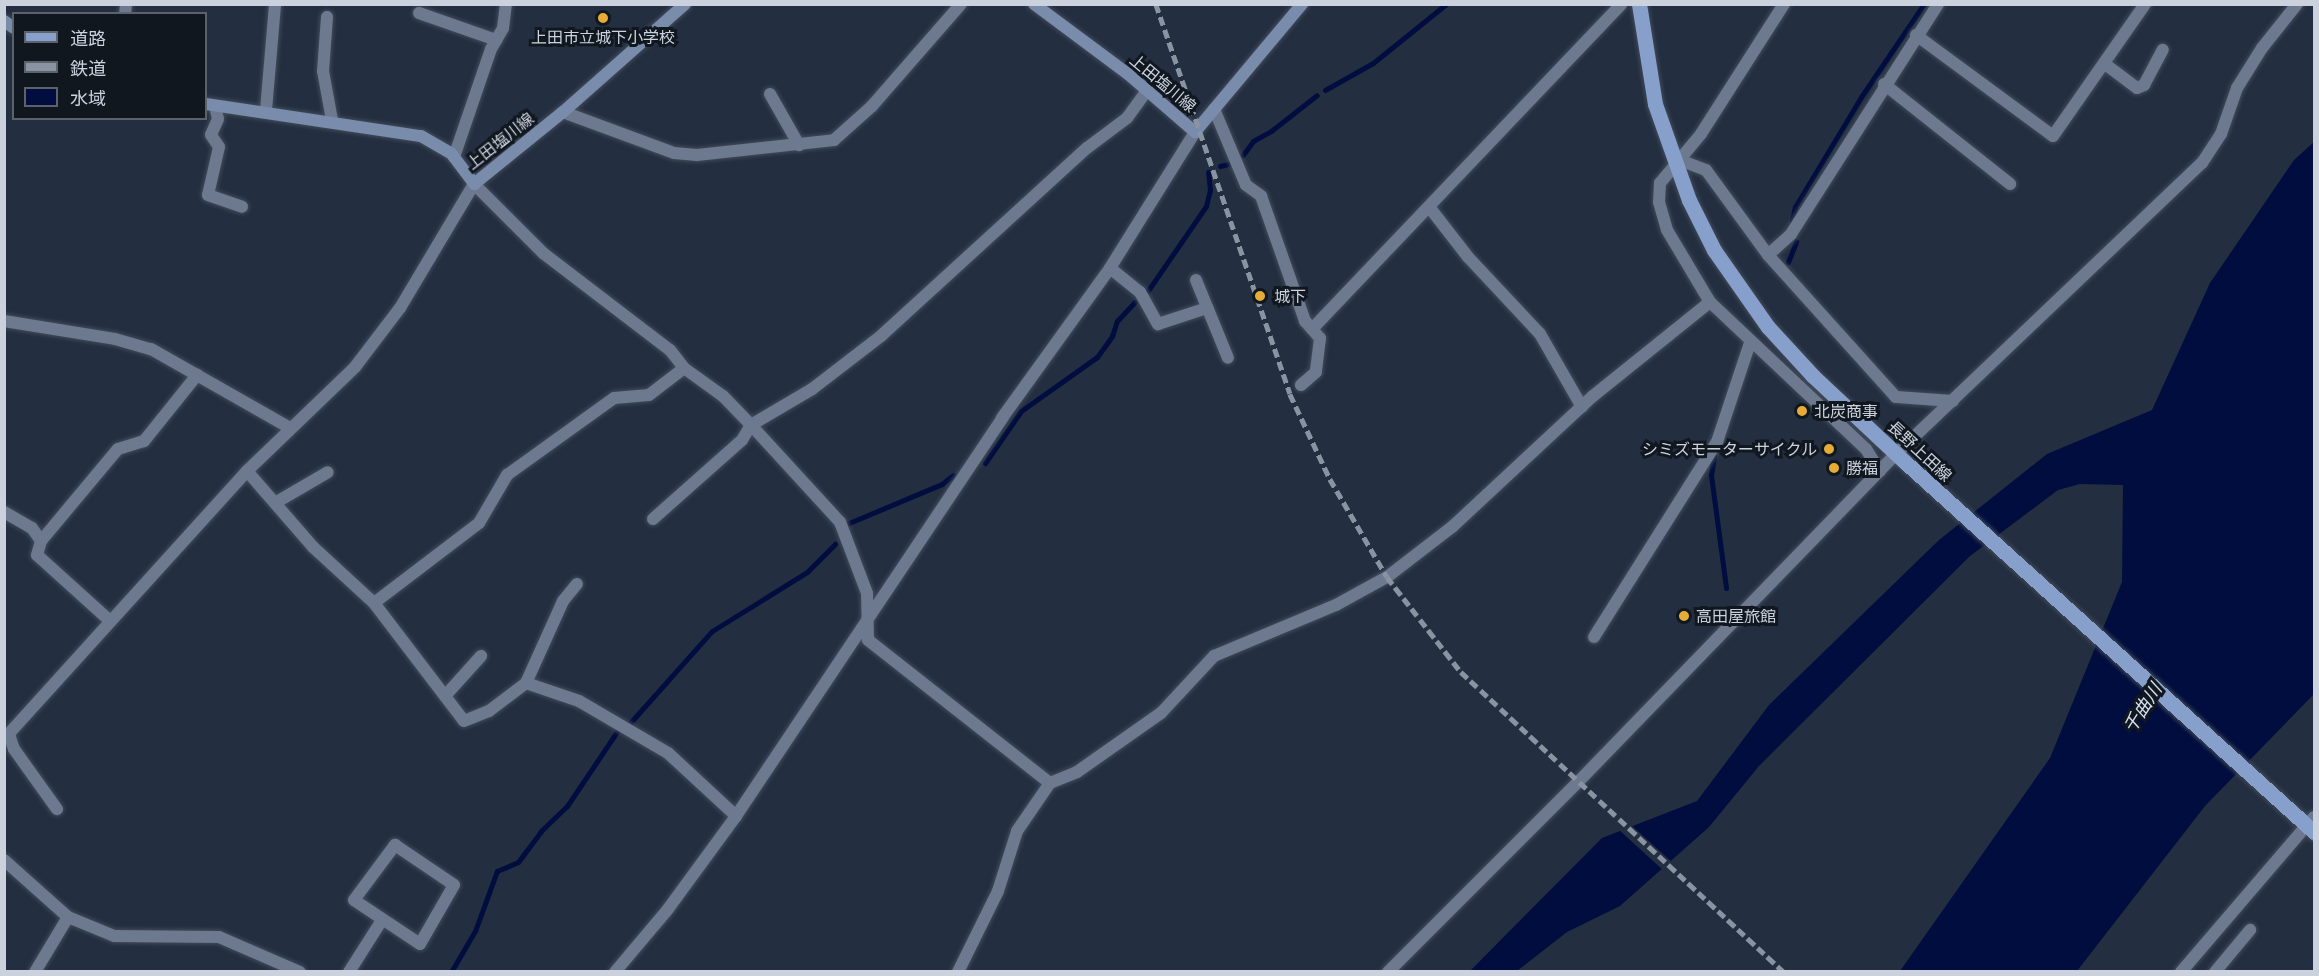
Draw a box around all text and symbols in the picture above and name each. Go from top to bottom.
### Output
marker: 上田市立城下小学校 [596,11,610,25]
legend [12,12,207,120]
text: 道路 [70,27,106,49]
place label: 上田市立城下小学校 [531,27,675,47]
street label: 上田塩川線 [1126,50,1200,116]
text: 鉄道 [70,57,106,79]
text: 水域 [70,87,106,109]
street label: 上田塩川線 [463,109,537,173]
place label: 城下 [1274,286,1306,306]
marker: 城下 [1251,287,1269,305]
place label: 北炭商事 [1814,401,1878,421]
marker: 北炭商事 [1795,404,1809,418]
street label: 長野上田線 [1884,417,1956,485]
place label: シミズモーターサイクル [1641,439,1817,459]
marker: シミズモーターサイクル [1822,442,1836,456]
place label: 勝福 [1846,458,1878,478]
marker: 勝福 [1827,461,1841,475]
place label: 高田屋旅館 [1696,606,1776,626]
marker: 高田屋旅館 [1677,609,1691,623]
water label: 千曲川 [2118,679,2166,737]

